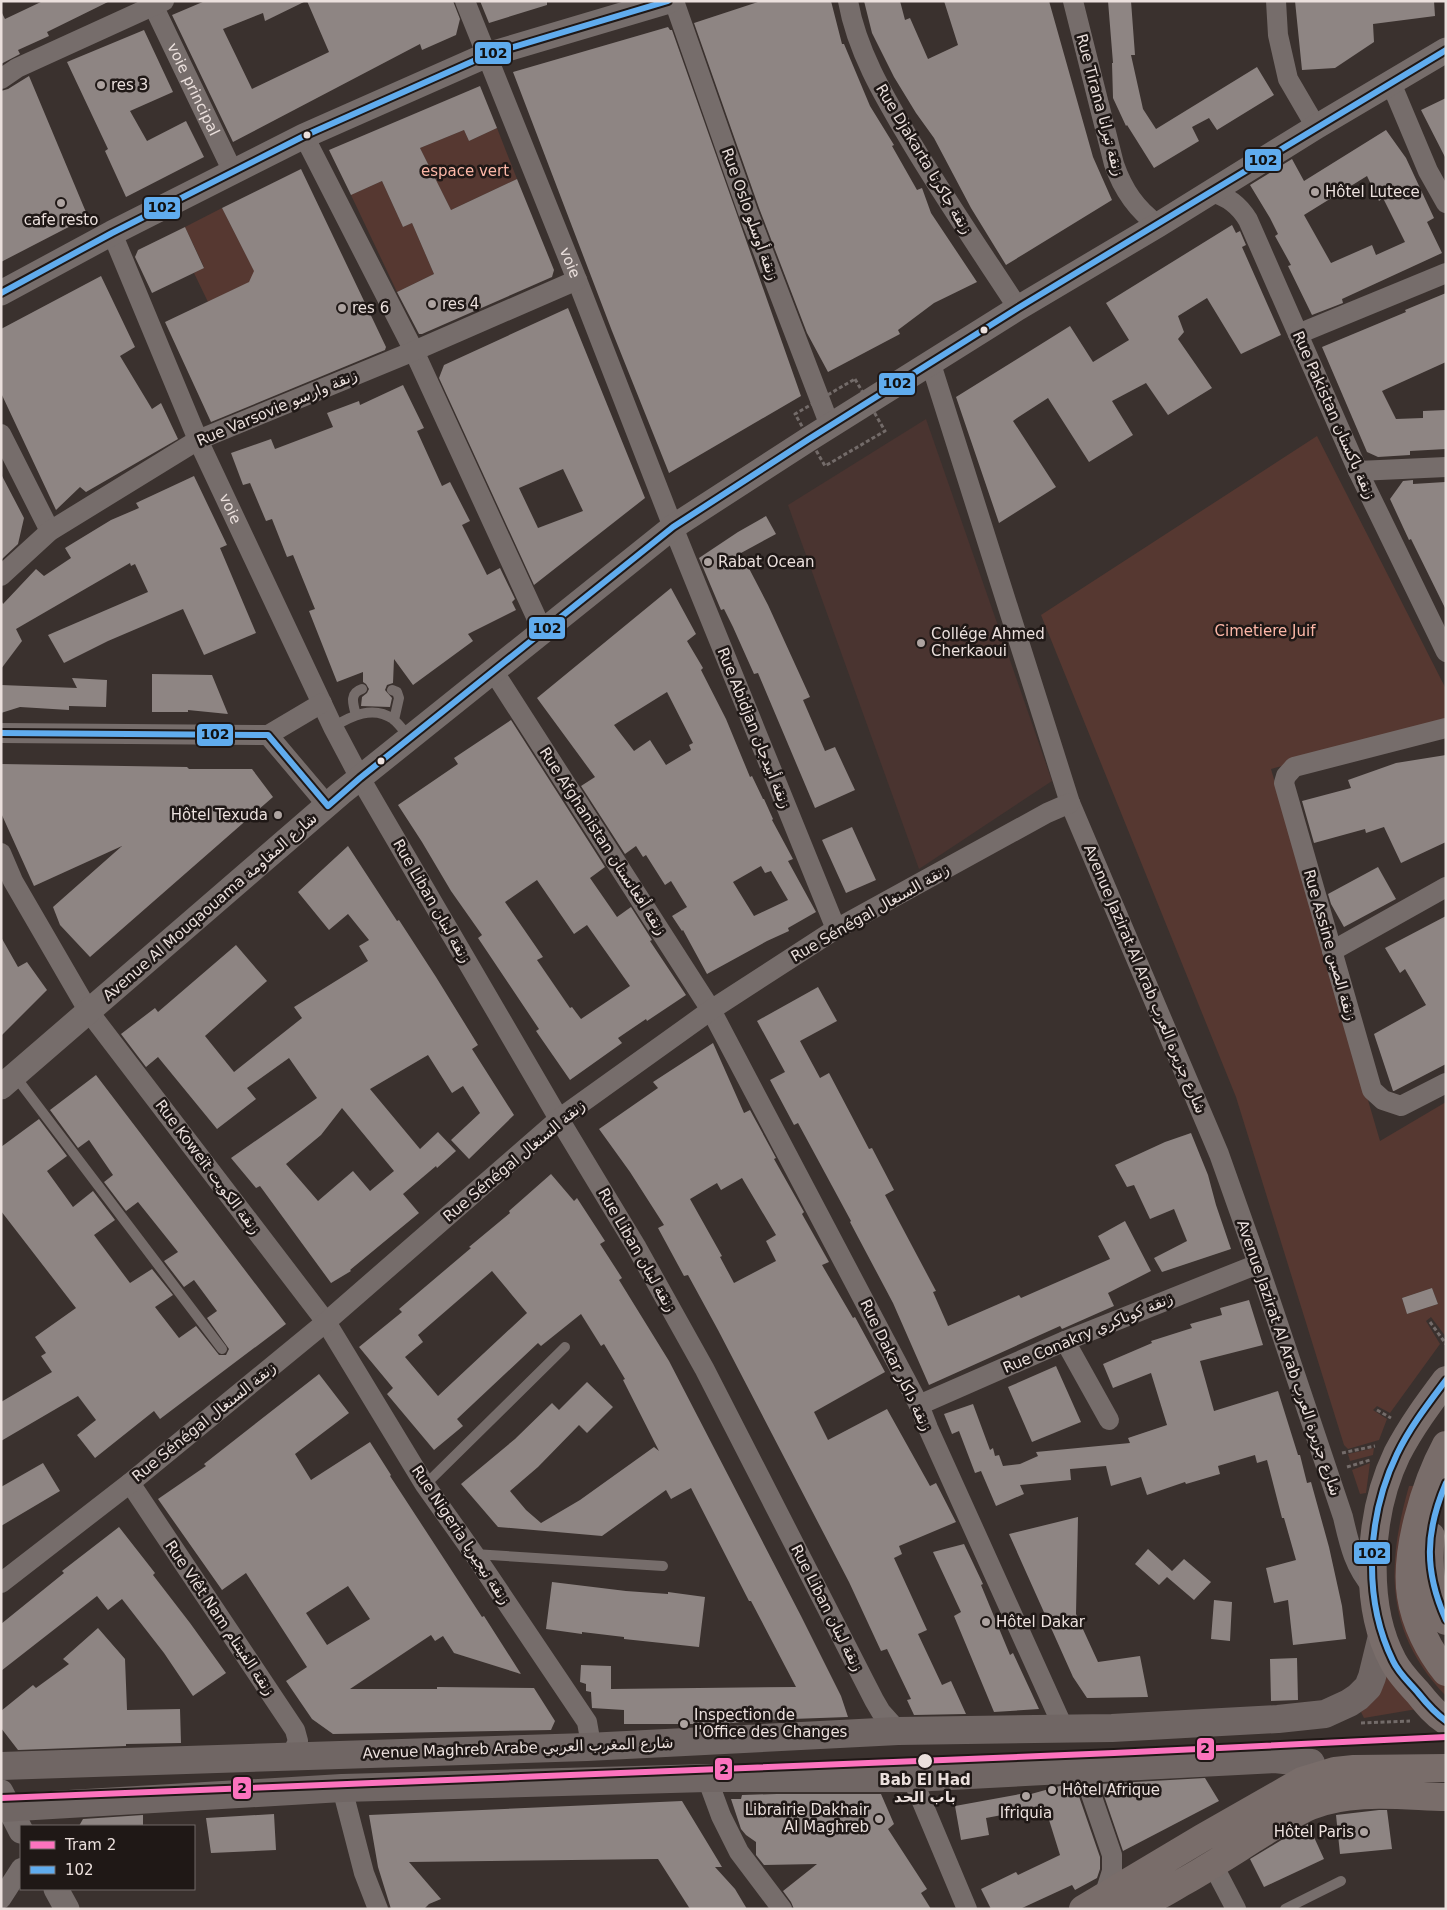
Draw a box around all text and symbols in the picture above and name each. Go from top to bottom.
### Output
street label: Rue Tirana زنقة تيرانا [1072,32,1128,178]
street label: voie principal [163,40,223,139]
line badge: 102 [474,41,512,65]
text: 102 [478,45,508,61]
place label: res 3 [111,76,148,94]
marker: res 3 [95,79,107,91]
street label: Rue Djakarta زنقة جاكرتا [872,81,976,237]
unlabelled marker [302,130,312,140]
street label: Rue Oslo زنقة أوسلو [718,145,783,283]
line badge: 102 [1244,148,1282,172]
text: 102 [1248,152,1278,168]
park label: espace vert [421,162,509,180]
place label: Hôtel Lutece [1325,183,1420,201]
marker: Hôtel Lutece [1309,186,1321,198]
line badge: 102 [143,196,181,220]
marker: cafe resto [55,197,67,209]
text: 102 [147,199,177,215]
place label: cafe resto [24,211,98,229]
street label: voie [556,245,584,281]
place label: res 4 [442,295,479,313]
marker: res 4 [426,298,438,310]
place label: res 6 [352,299,389,317]
marker: res 6 [336,302,348,314]
unlabelled marker [979,325,989,335]
street label: Rue Pakistan زنقة باكستان [1289,328,1379,502]
street label: Rue Varsovie زنقة وارسو [194,366,360,450]
line badge: 102 [878,372,916,396]
text: 102 [882,375,912,391]
street label: voie [215,491,245,527]
place label: Rabat Ocean [718,553,815,571]
marker: Rabat Ocean [702,556,714,568]
line badge: 102 [528,616,566,640]
text: 102 [532,620,562,636]
park label: Cimetiere Juif [1215,622,1316,640]
place label: Collége Ahmed Cherkaoui [931,625,1045,660]
marker: Collége Ahmed Cherkaoui [915,637,927,649]
street label: Rue Abidjan زنقة أبيدجان [713,645,795,811]
line badge: 102 [196,723,234,747]
text: 102 [200,726,230,742]
street label: Rue Afghanistan زنقة أفغانستان [536,743,671,938]
unlabelled marker [376,756,386,766]
place label: Hôtel Texuda [171,806,268,824]
street label: Avenue Al Mouqaouama شارع المقاومة [99,809,321,1005]
marker: Hôtel Texuda [272,809,284,821]
street label: Rue Liban زنقة لبنان [389,836,475,966]
street label: Avenue Jazirat Al Arab شارع جزيرة العرب [1080,842,1210,1116]
street label: Rue Sénégal زنقة السنغال [788,860,952,966]
street label: Rue Assine زنقة الصين [1300,867,1360,1023]
street label: Rue Koweït زنقة الكويت [152,1096,264,1238]
street label: Rue Sénégal زنقة السنغال [439,1096,589,1226]
street label: Rue Liban زنقة لبنان [594,1185,680,1315]
street label: Avenue Jazirat Al Arab شارع جزيرة العرب [1233,1218,1345,1498]
street label: Rue Conakry زنقة كوناكري [1000,1289,1176,1378]
street label: Rue Dakar زنقة داكار [856,1296,936,1434]
street label: Rue Sénégal زنقة السنغال [129,1359,279,1485]
street label: Rue Nigeria زنقة نيجيريا [408,1462,514,1608]
street label: Rue Viêt Nam زنقة الفيتنام [161,1537,279,1699]
line badge: 102 [1353,1541,1391,1565]
street label: Rue Liban زنقة لبنان [787,1542,867,1674]
text: 102 [1357,1545,1387,1561]
place label: Hôtel Dakar [996,1613,1086,1631]
marker: Hôtel Dakar [980,1616,992,1628]
place label: Inspection de l'Office des Changes [694,1706,848,1741]
marker: Inspection de l'Office des Changes [678,1718,690,1730]
street label: Avenue Maghreb Arabe شارع المغرب العربي [362,1734,674,1763]
line badge: 2 [1196,1737,1215,1761]
text: 2 [1200,1740,1210,1756]
marker: Bab El Had باب الحد [916,1752,934,1770]
line badge: 2 [714,1757,733,1781]
text: 2 [719,1761,729,1777]
place label: Bab El Had باب الحد [879,1771,971,1806]
line badge: 2 [232,1776,252,1800]
text: 2 [237,1780,247,1796]
place label: Hôtel Afrique [1062,1781,1160,1799]
marker: Hôtel Afrique [1046,1784,1058,1796]
marker: Ifriquia [1020,1790,1032,1802]
place label: Librairie Dakhair Al Maghreb [745,1801,870,1836]
place label: Ifriquia [1000,1804,1052,1822]
marker: Librairie Dakhair Al Maghreb [873,1813,885,1825]
place label: Hôtel Paris [1274,1823,1354,1841]
legend [20,1825,195,1890]
marker: Hôtel Paris [1358,1826,1370,1838]
text: Tram 2 [64,1836,116,1854]
text: 102 [65,1861,94,1879]

